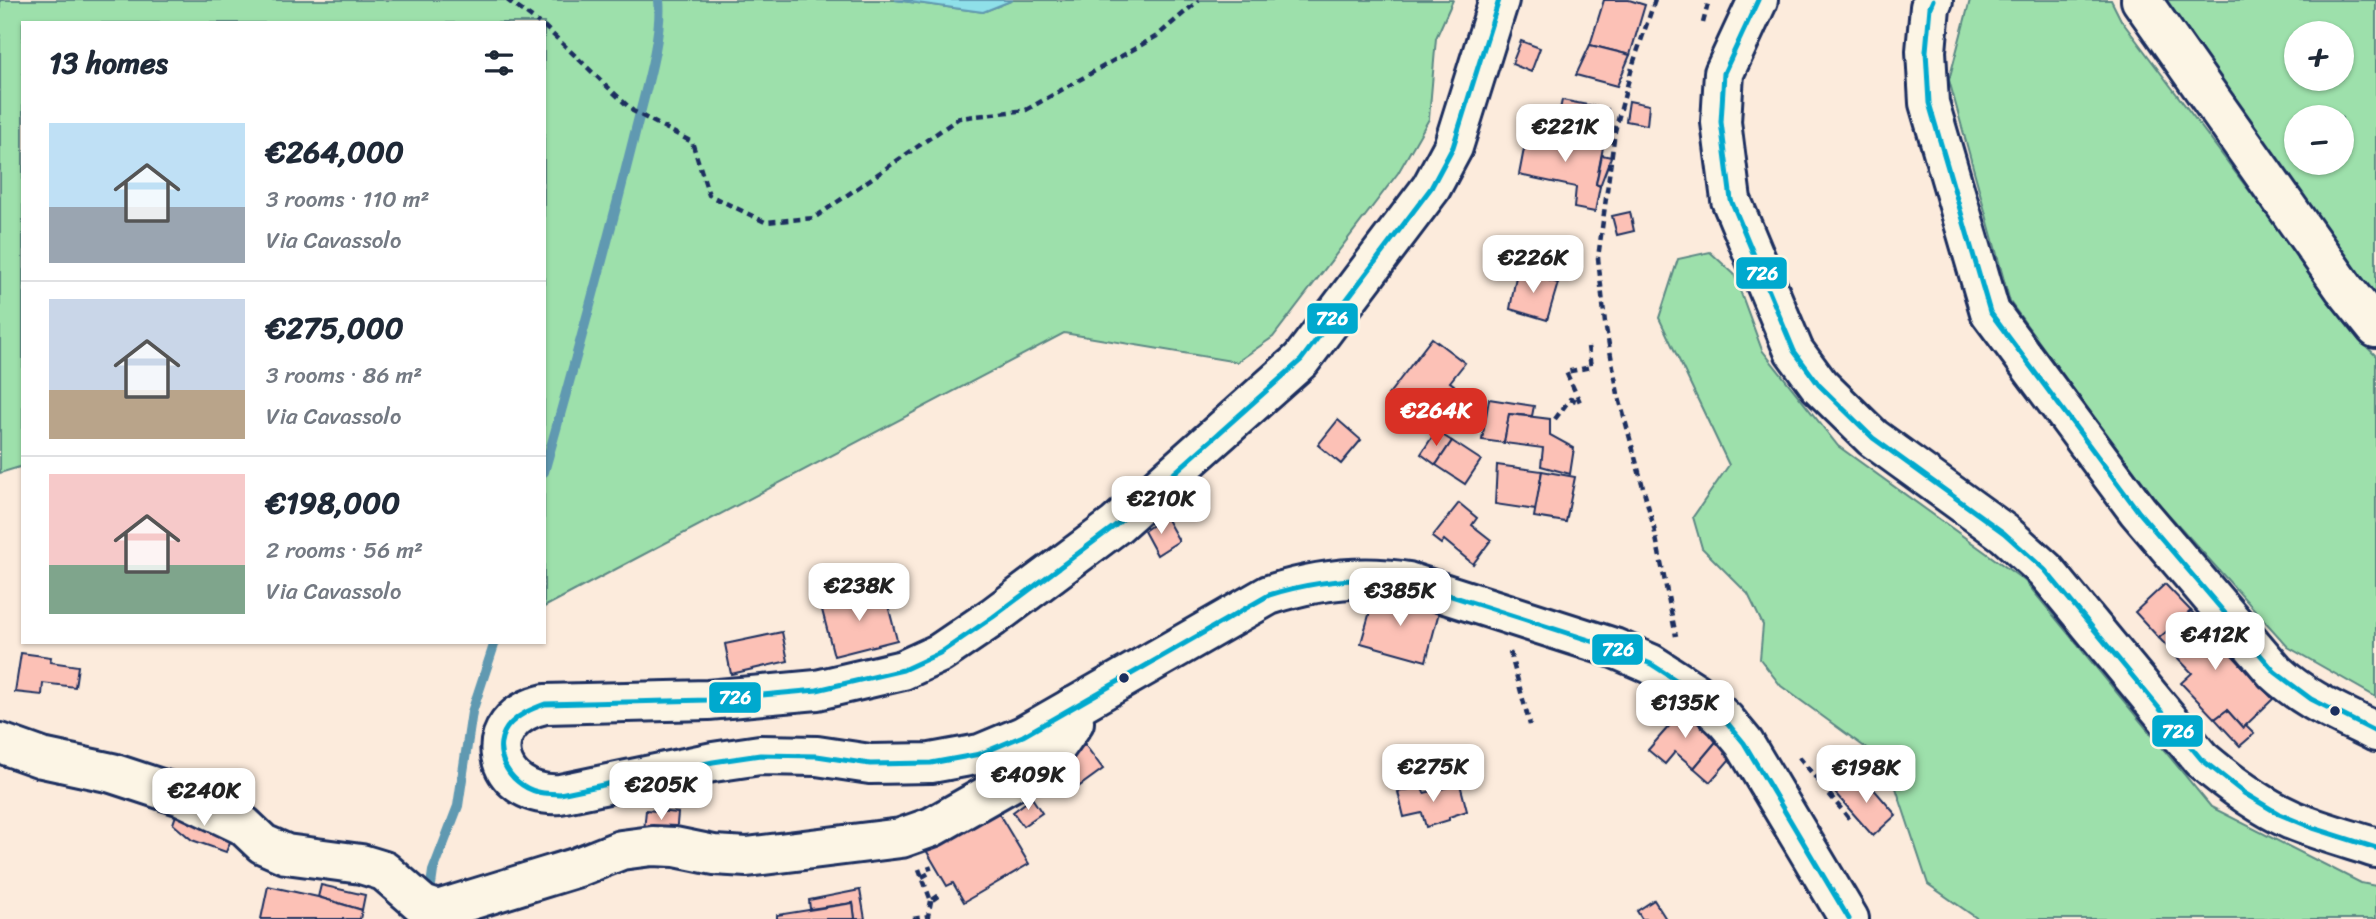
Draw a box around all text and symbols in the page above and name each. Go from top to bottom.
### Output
map controls [2284,21,2354,175]
button: + [2284,21,2354,91]
text: 13 homes [49,36,168,90]
icon: filters [480,44,518,82]
pin: €221K [1516,104,1614,164]
button: − [2284,105,2354,175]
text: €221K [1532,106,1598,147]
text: €264,000 [266,125,404,179]
icon: home [105,151,189,235]
text: 3 rooms · 110 m² [266,179,430,220]
text: Via Cavassolo [266,220,401,261]
pin: €226K [1484,236,1582,295]
text: €226K [1499,237,1567,278]
line badge: 726 [1735,256,1788,290]
text: 726 [1746,257,1779,290]
text: €275,000 [266,301,404,355]
line badge: 726 [1306,302,1359,335]
text: 726 [1316,302,1349,335]
icon: home [105,327,189,411]
text: 3 rooms · 86 m² [266,355,422,396]
pin: €264K [1387,388,1485,448]
text: €264K [1401,390,1471,431]
text: Via Cavassolo [266,396,401,437]
text: €198,000 [266,476,400,530]
pin: €210K [1112,476,1210,536]
text: €210K [1128,478,1194,519]
icon: home [105,502,189,586]
text: 2 rooms · 56 m² [266,530,423,571]
pin: €238K [810,564,908,623]
text: €238K [824,565,894,606]
pin: €385K [1351,568,1449,628]
text: €385K [1365,570,1435,611]
text: Via Cavassolo [266,571,401,612]
pin: €412K [2166,612,2264,672]
text: €412K [2182,614,2248,655]
line badge: 726 [1591,633,1644,666]
text: 726 [1602,633,1635,666]
unlabelled marker [1117,671,1131,685]
pin: €135K [1636,680,1734,740]
line badge: 726 [708,681,762,714]
text: 726 [719,681,752,714]
text: €135K [1652,682,1718,723]
unlabelled marker [2328,704,2342,718]
line badge: 726 [2151,714,2204,748]
text: 726 [2162,715,2195,748]
pin: €275K [1384,744,1482,804]
text: €275K [1398,746,1468,787]
pin: €198K [1817,746,1915,805]
text: €198K [1832,747,1900,788]
pin: €409K [979,752,1077,812]
text: €409K [992,754,1064,795]
pin: €205K [612,762,710,822]
text: €205K [625,764,697,805]
pin: €240K [155,768,253,828]
text: €240K [168,770,240,811]

